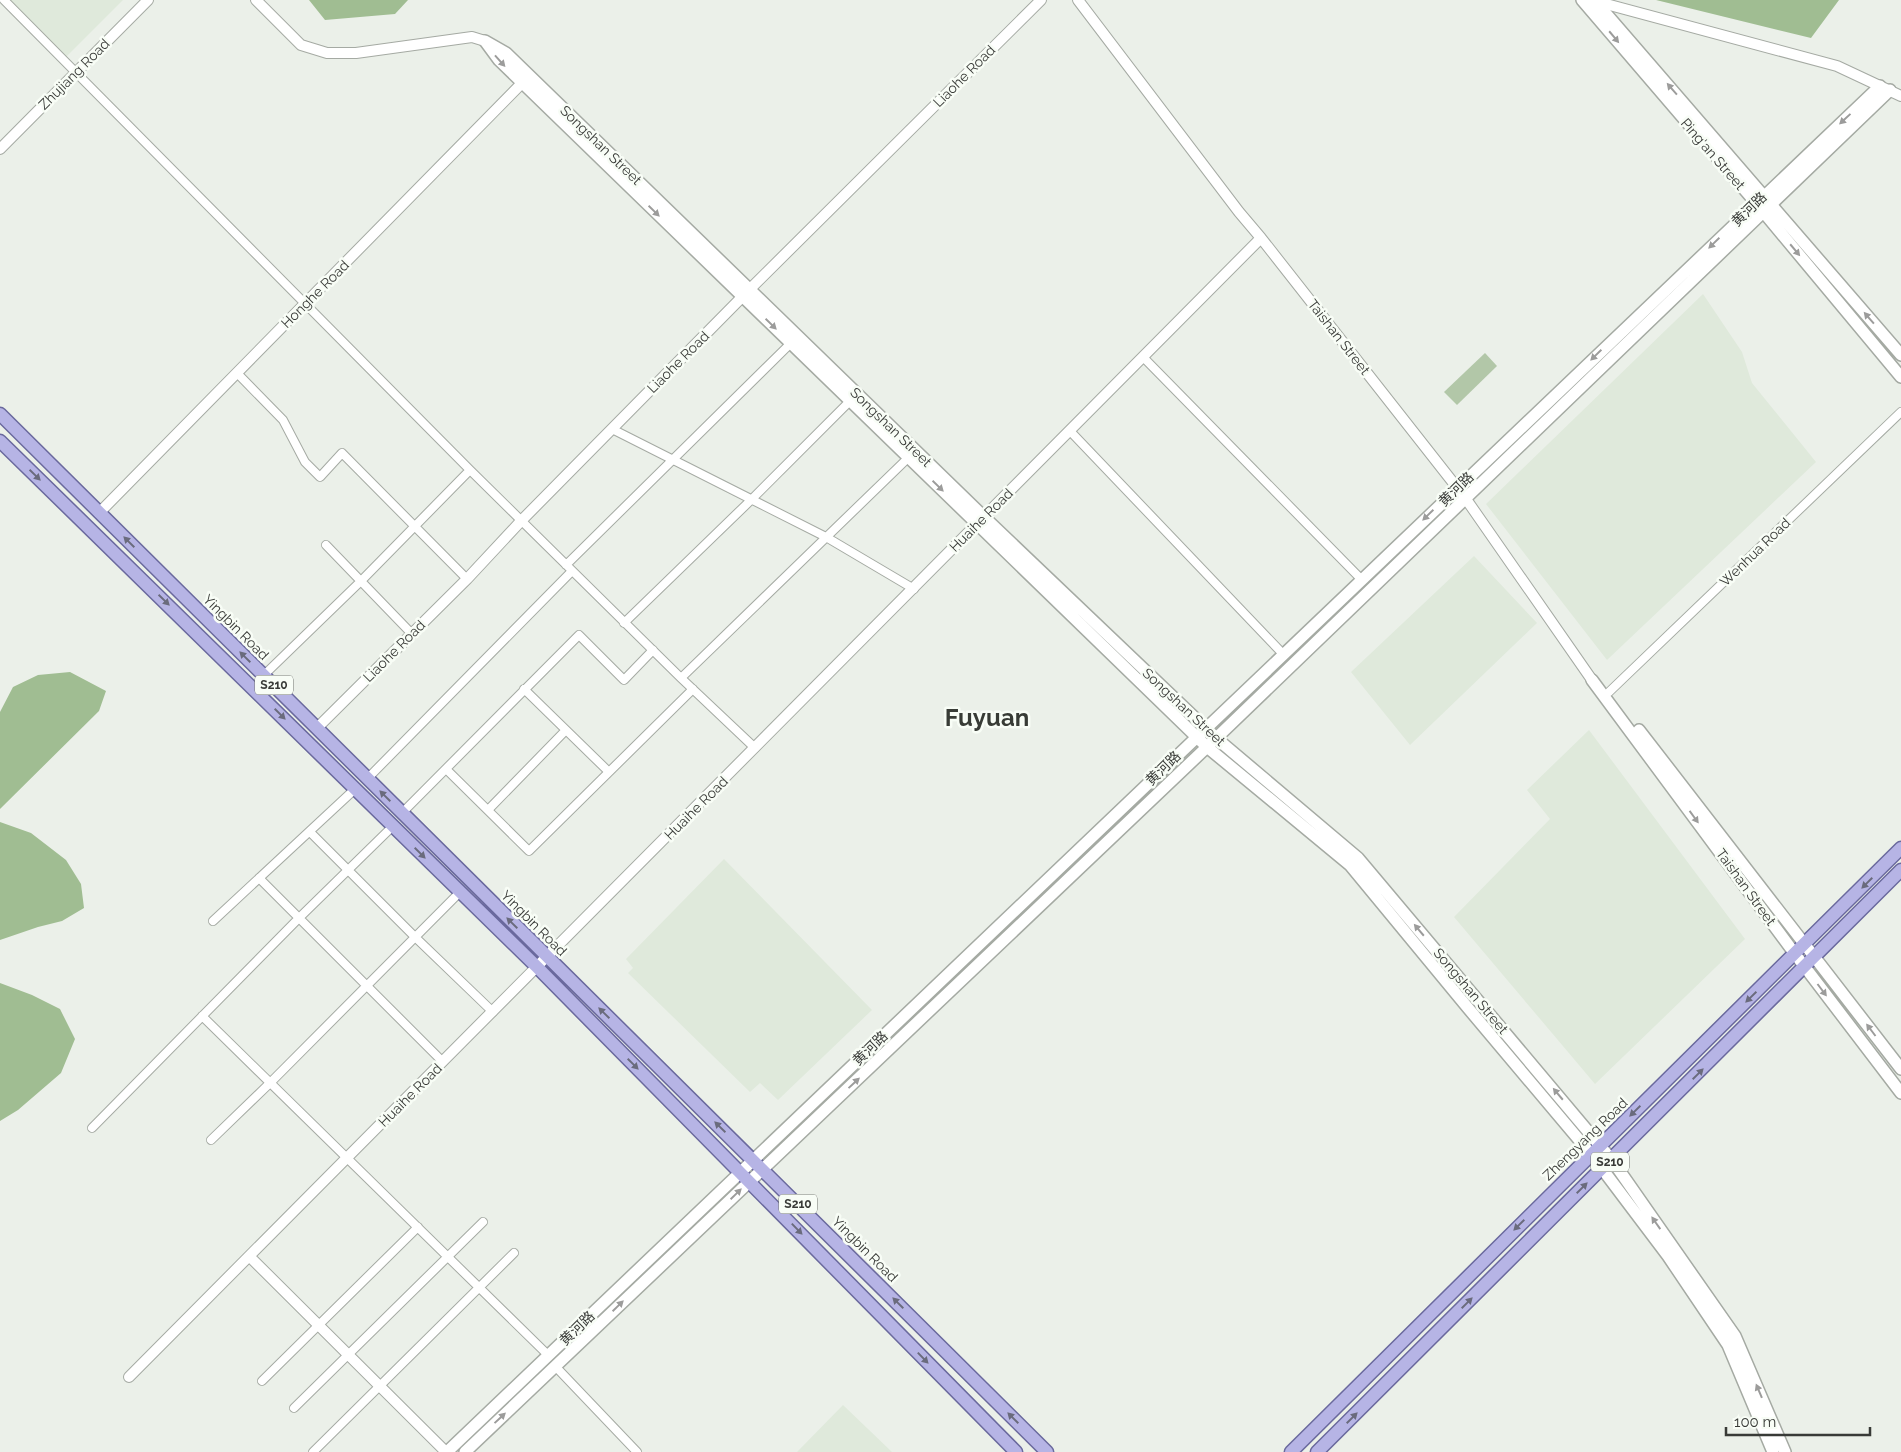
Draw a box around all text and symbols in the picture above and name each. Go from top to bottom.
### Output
one-way arrow [1608,31,1619,44]
street label: Zhujiang Road [35,35,113,113]
street label: Liaohe Road [930,42,998,110]
one-way arrow [495,54,506,67]
one-way arrow [1666,83,1677,96]
street label: Songshan Street [557,102,645,188]
one-way arrow [1839,113,1851,125]
street label: Ping'an Street [1678,115,1749,193]
street label: 黄河路 [1728,189,1770,229]
one-way arrow [648,205,660,217]
one-way arrow [1708,237,1720,249]
one-way arrow [1790,244,1801,257]
street label: Honghe Road [278,257,352,331]
street label: Taishan Street [1305,296,1373,378]
one-way arrow [1864,312,1875,325]
one-way arrow [764,318,776,330]
street label: Liaohe Road [644,328,712,396]
one-way arrow [1590,349,1602,361]
street label: Songshan Street [847,384,935,470]
one-way arrow [29,469,41,481]
street label: 黄河路 [1435,469,1477,509]
one-way arrow [931,480,943,492]
street label: Huaihe Road [946,485,1016,555]
one-way arrow [1422,509,1434,521]
street label: Wenhua Road [1717,515,1793,589]
one-way arrow [124,536,136,548]
street label: Yingbin Road [200,591,272,663]
one-way arrow [158,594,170,606]
street label: Liaohe Road [360,617,428,685]
one-way arrow [239,651,251,663]
street label: Songshan Street [1140,665,1229,749]
road number: S210 [255,676,293,694]
district label: Fuyuan [945,703,1029,732]
one-way arrow [274,708,286,720]
street label: 黄河路 [1142,748,1184,788]
street label: Huaihe Road [661,773,731,843]
one-way arrow [379,790,391,802]
one-way arrow [1689,810,1699,824]
street label: Taishan Street [1713,846,1779,929]
one-way arrow [414,847,426,859]
one-way arrow [1861,877,1873,889]
street label: Yingbin Road [498,887,570,959]
one-way arrow [506,917,518,929]
one-way arrow [1414,924,1425,936]
street label: Songshan Street [1431,945,1512,1037]
one-way arrow [1817,983,1828,996]
one-way arrow [1745,991,1757,1003]
one-way arrow [598,1008,610,1020]
one-way arrow [1866,1024,1877,1037]
street label: 黄河路 [849,1028,891,1068]
one-way arrow [627,1058,639,1070]
street label: Huaihe Road [375,1060,445,1130]
one-way arrow [1691,1068,1703,1080]
one-way arrow [847,1077,859,1089]
one-way arrow [1552,1088,1563,1101]
street label: Zhengyang Road [1540,1095,1630,1183]
one-way arrow [1629,1105,1641,1117]
one-way arrow [714,1121,726,1133]
road number: S210 [1591,1152,1629,1172]
one-way arrow [1576,1183,1588,1195]
one-way arrow [729,1188,741,1200]
road number: S210 [779,1194,817,1214]
street label: Yingbin Road [829,1213,901,1285]
one-way arrow [1651,1217,1661,1230]
one-way arrow [1514,1219,1526,1231]
one-way arrow [790,1223,802,1235]
one-way arrow [892,1297,904,1309]
one-way arrow [1461,1297,1473,1309]
one-way arrow [612,1301,624,1313]
street label: 黄河路 [556,1308,598,1348]
one-way arrow [917,1351,929,1363]
one-way arrow [1754,1384,1762,1398]
scale bar [1726,1404,1870,1436]
one-way arrow [494,1412,506,1424]
one-way arrow [1007,1412,1019,1424]
one-way arrow [1346,1412,1358,1424]
text: 100 m [1734,1413,1776,1431]

